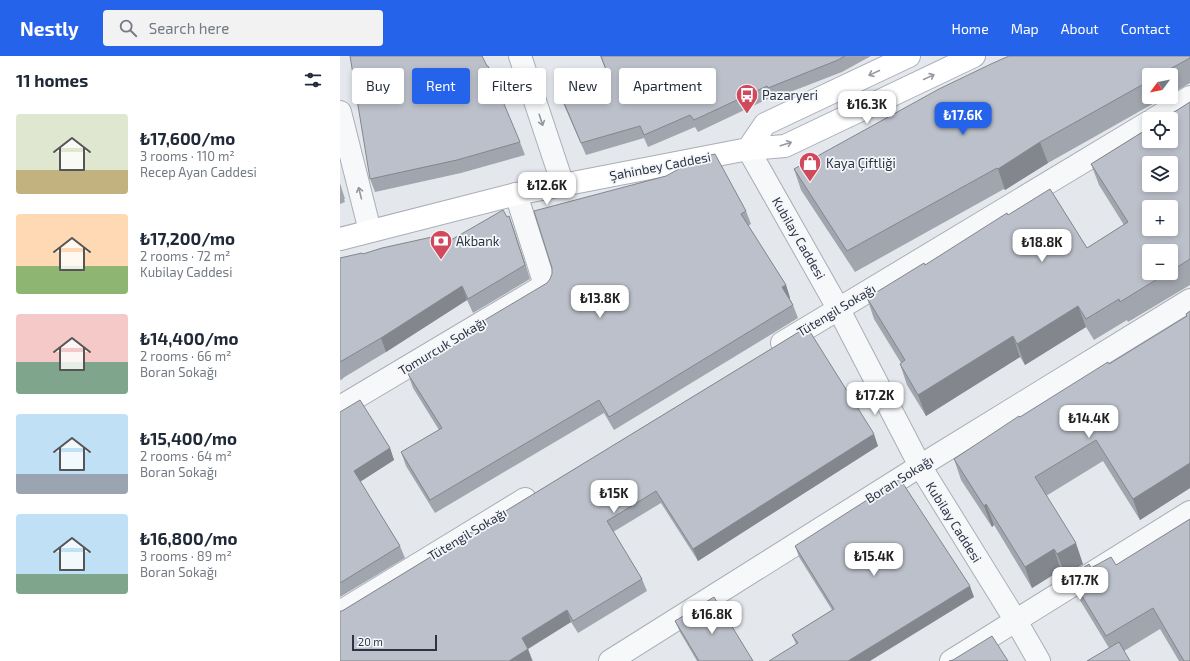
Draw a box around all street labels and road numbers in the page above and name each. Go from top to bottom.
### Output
street label: Şahinbey Caddesi [608,148,712,185]
street label: Kubilay Caddesi [769,194,829,282]
street label: Tütengil Sokağı [794,280,878,340]
street label: Tomurcuk Sokağı [395,314,489,378]
street label: Boran Sokağı [862,452,936,506]
street label: Kubilay Caddesi [923,479,985,565]
street label: Tütengil Sokağı [425,504,509,564]

